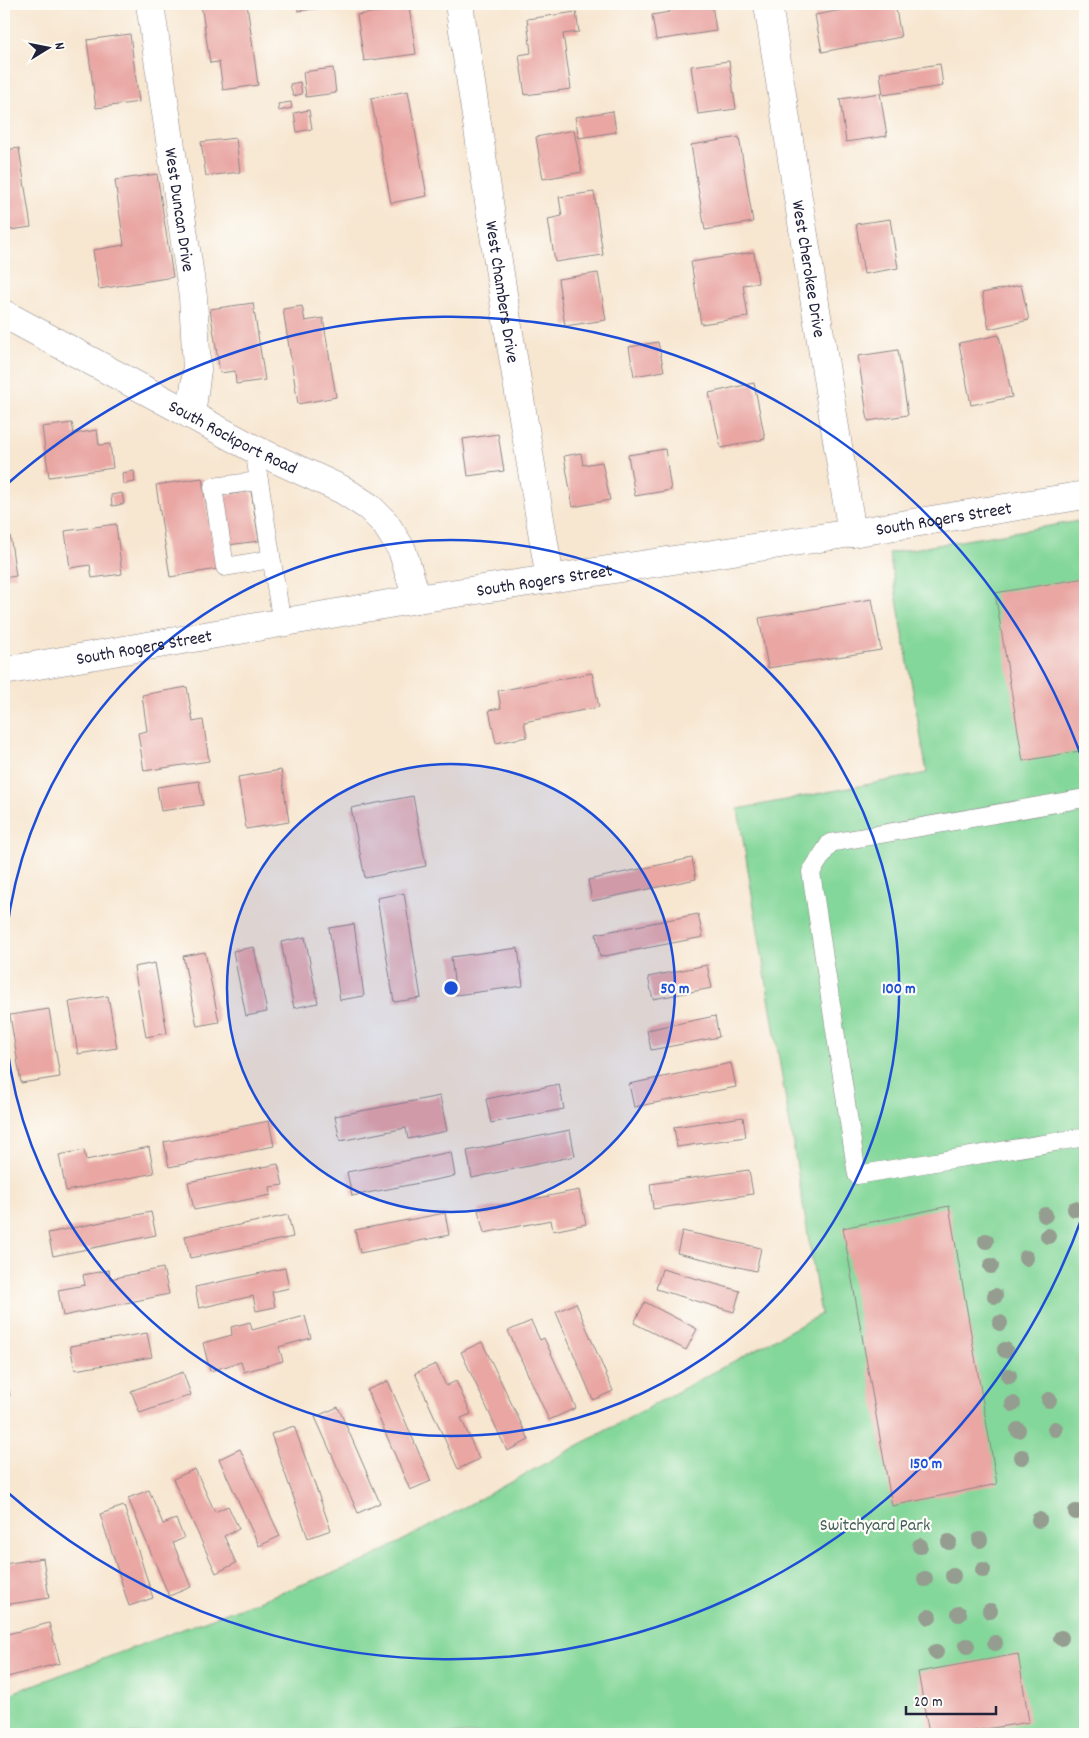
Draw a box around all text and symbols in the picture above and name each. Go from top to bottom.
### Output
north arrow [22,22,72,72]
text: N [48,41,69,51]
street label: West Duncan Drive [156,147,199,274]
street label: West Cherokee Drive [784,199,830,340]
street label: West Chambers Drive [477,219,524,365]
street label: South Rockport Road [163,395,301,482]
street label: South Rogers Street [874,497,1014,544]
street label: South Rogers Street [475,559,615,605]
street label: South Rogers Street [74,625,215,673]
centre of rings [442,979,460,997]
text: 50 m [661,979,689,1001]
text: 100 m [882,979,916,1001]
text: 150 m [910,1454,942,1476]
park label: Switchyard Park [820,1514,930,1539]
scale bar [906,1683,996,1715]
text: 20 m [914,1692,942,1714]

